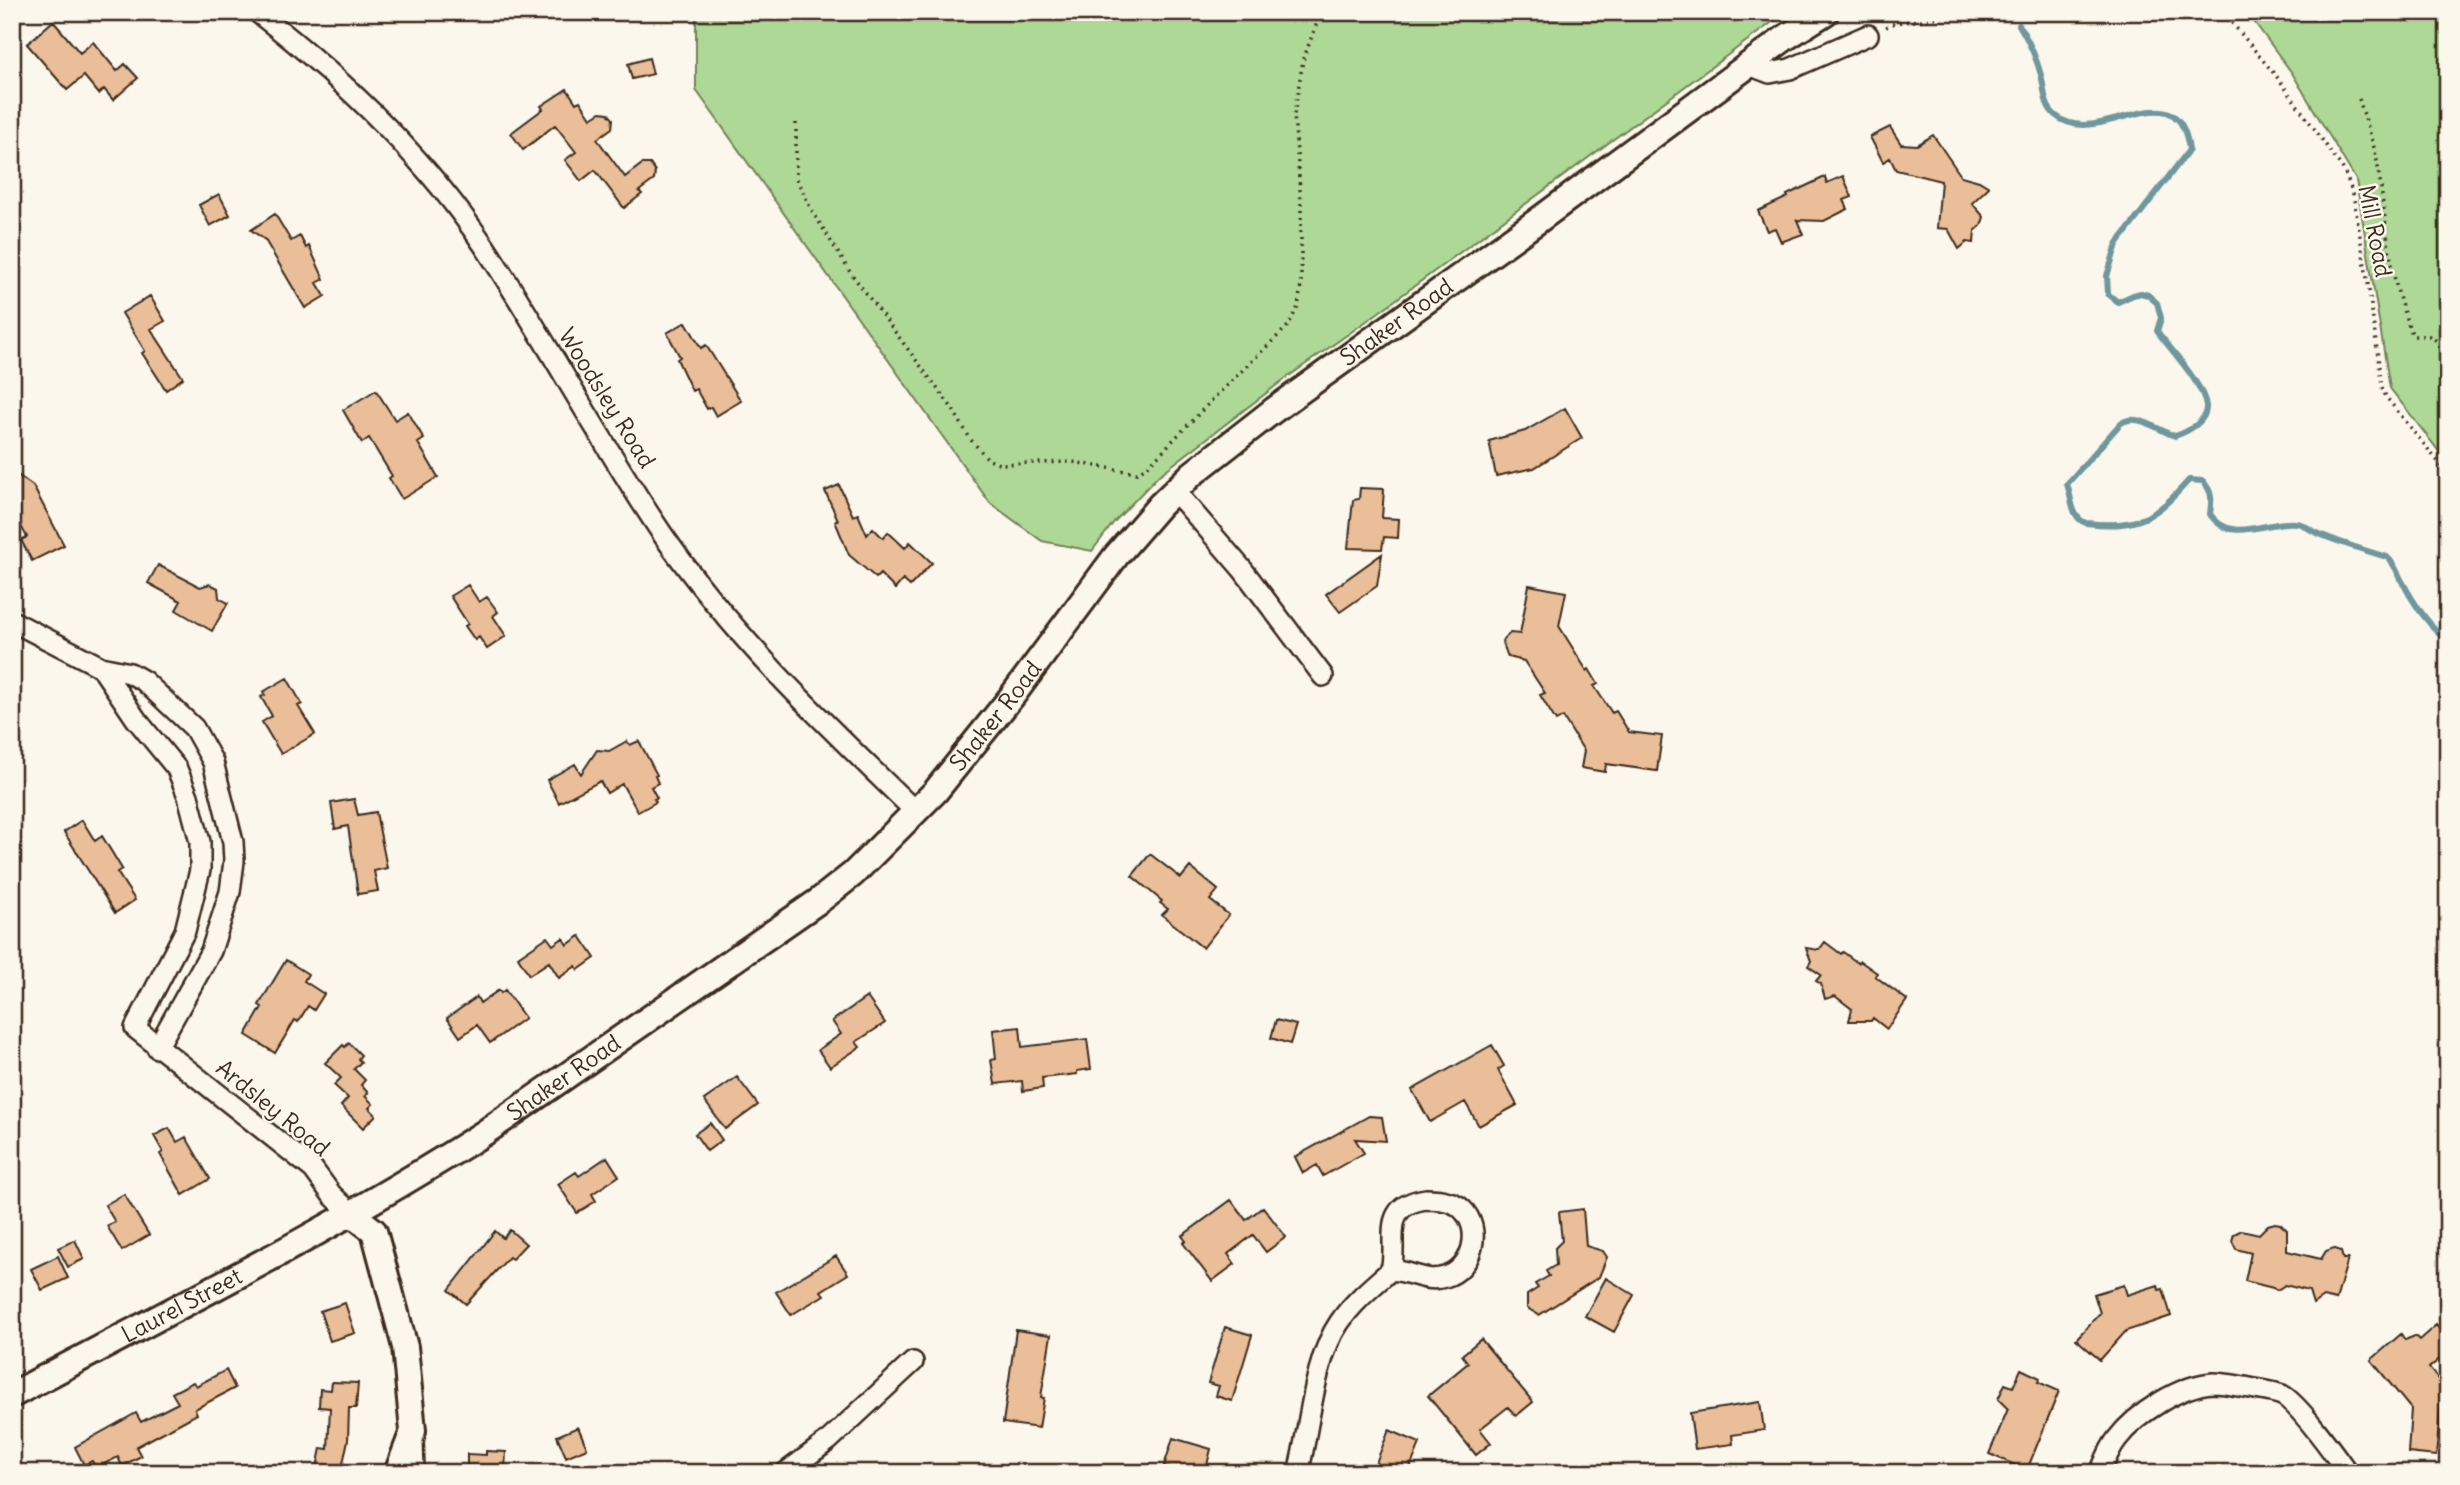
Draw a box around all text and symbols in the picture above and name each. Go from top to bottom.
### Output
street label: Mill Road [2352,182,2399,280]
street label: Shaker Road [1334,271,1458,372]
street label: Woodsley Road [553,322,662,473]
street label: Shaker Road [943,655,1047,777]
street label: Shaker Road [501,1028,626,1127]
street label: Ardsley Road [211,1053,336,1162]
street label: Laurel Street [116,1261,247,1349]

